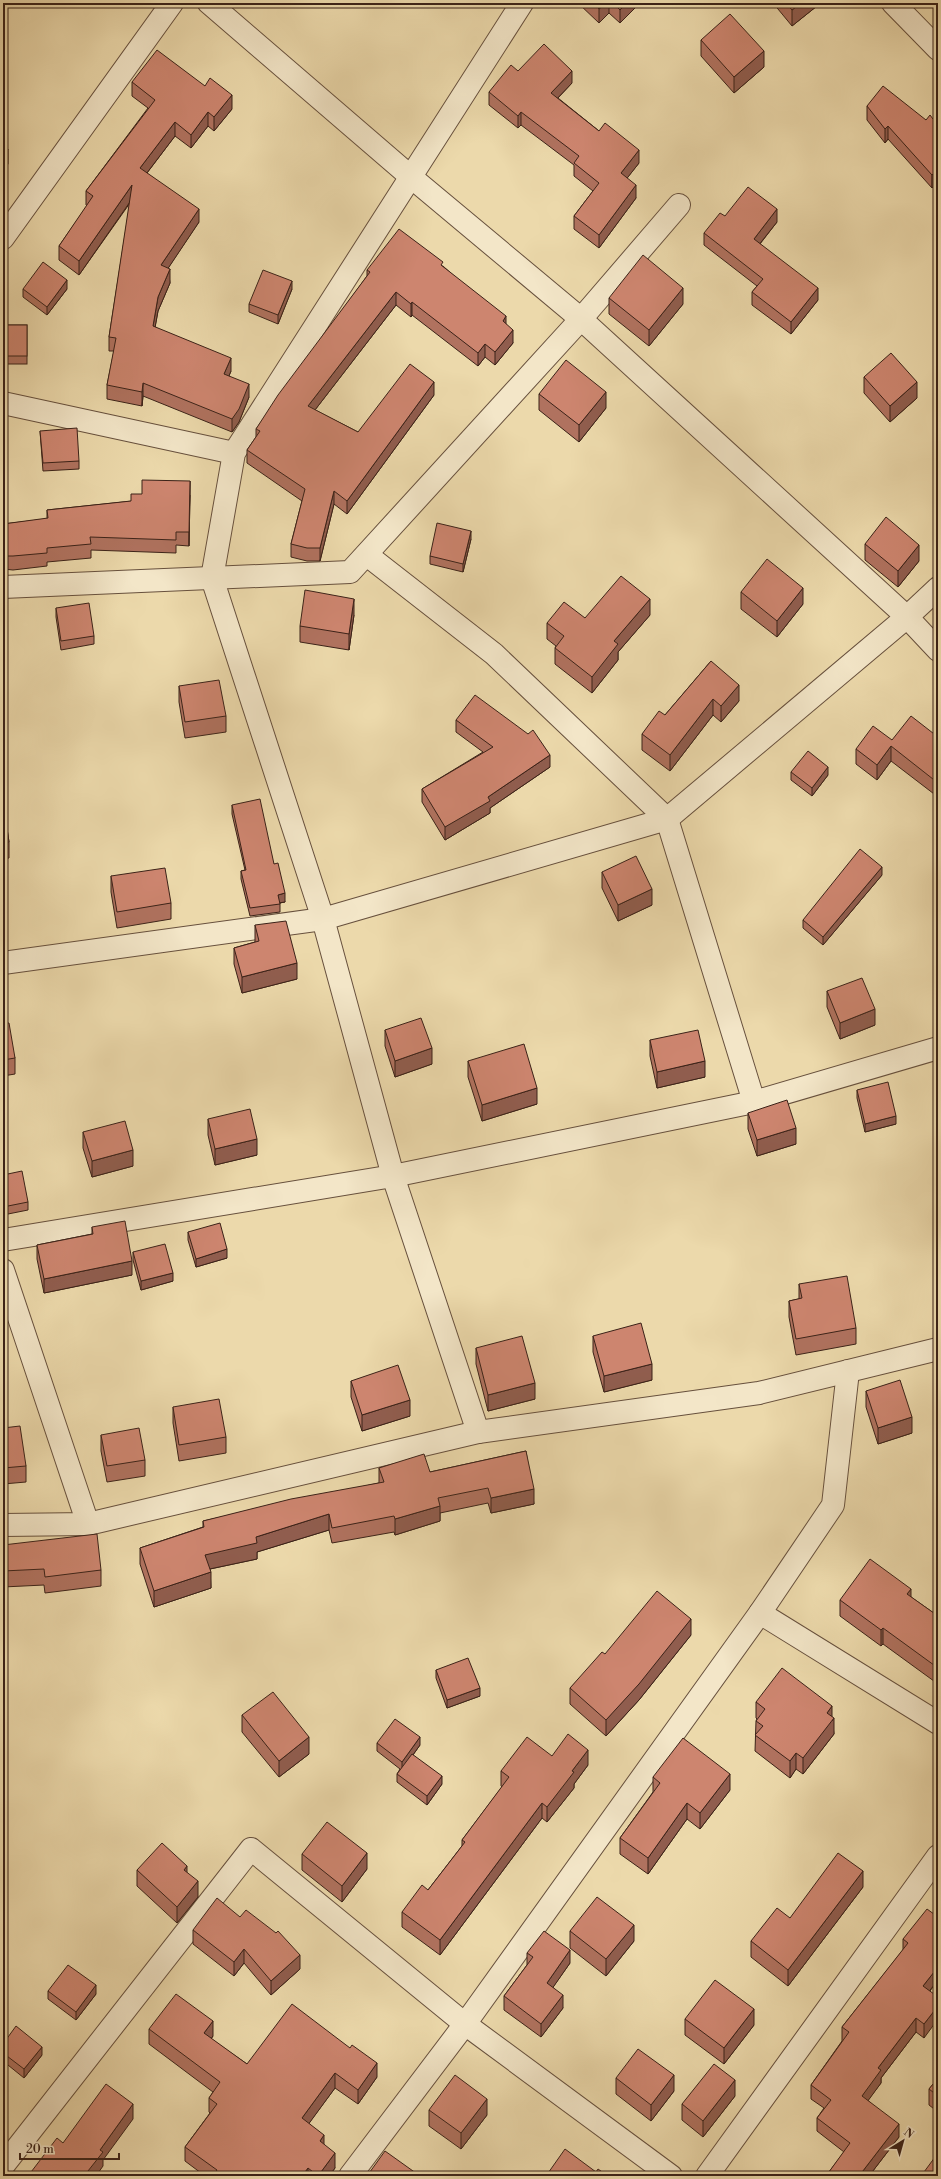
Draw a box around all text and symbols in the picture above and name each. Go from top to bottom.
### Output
north arrow [883,2121,923,2161]
text: N [901,2126,916,2142]
scale bar [20,2135,119,2161]
text: 20 m [26,2142,54,2157]

